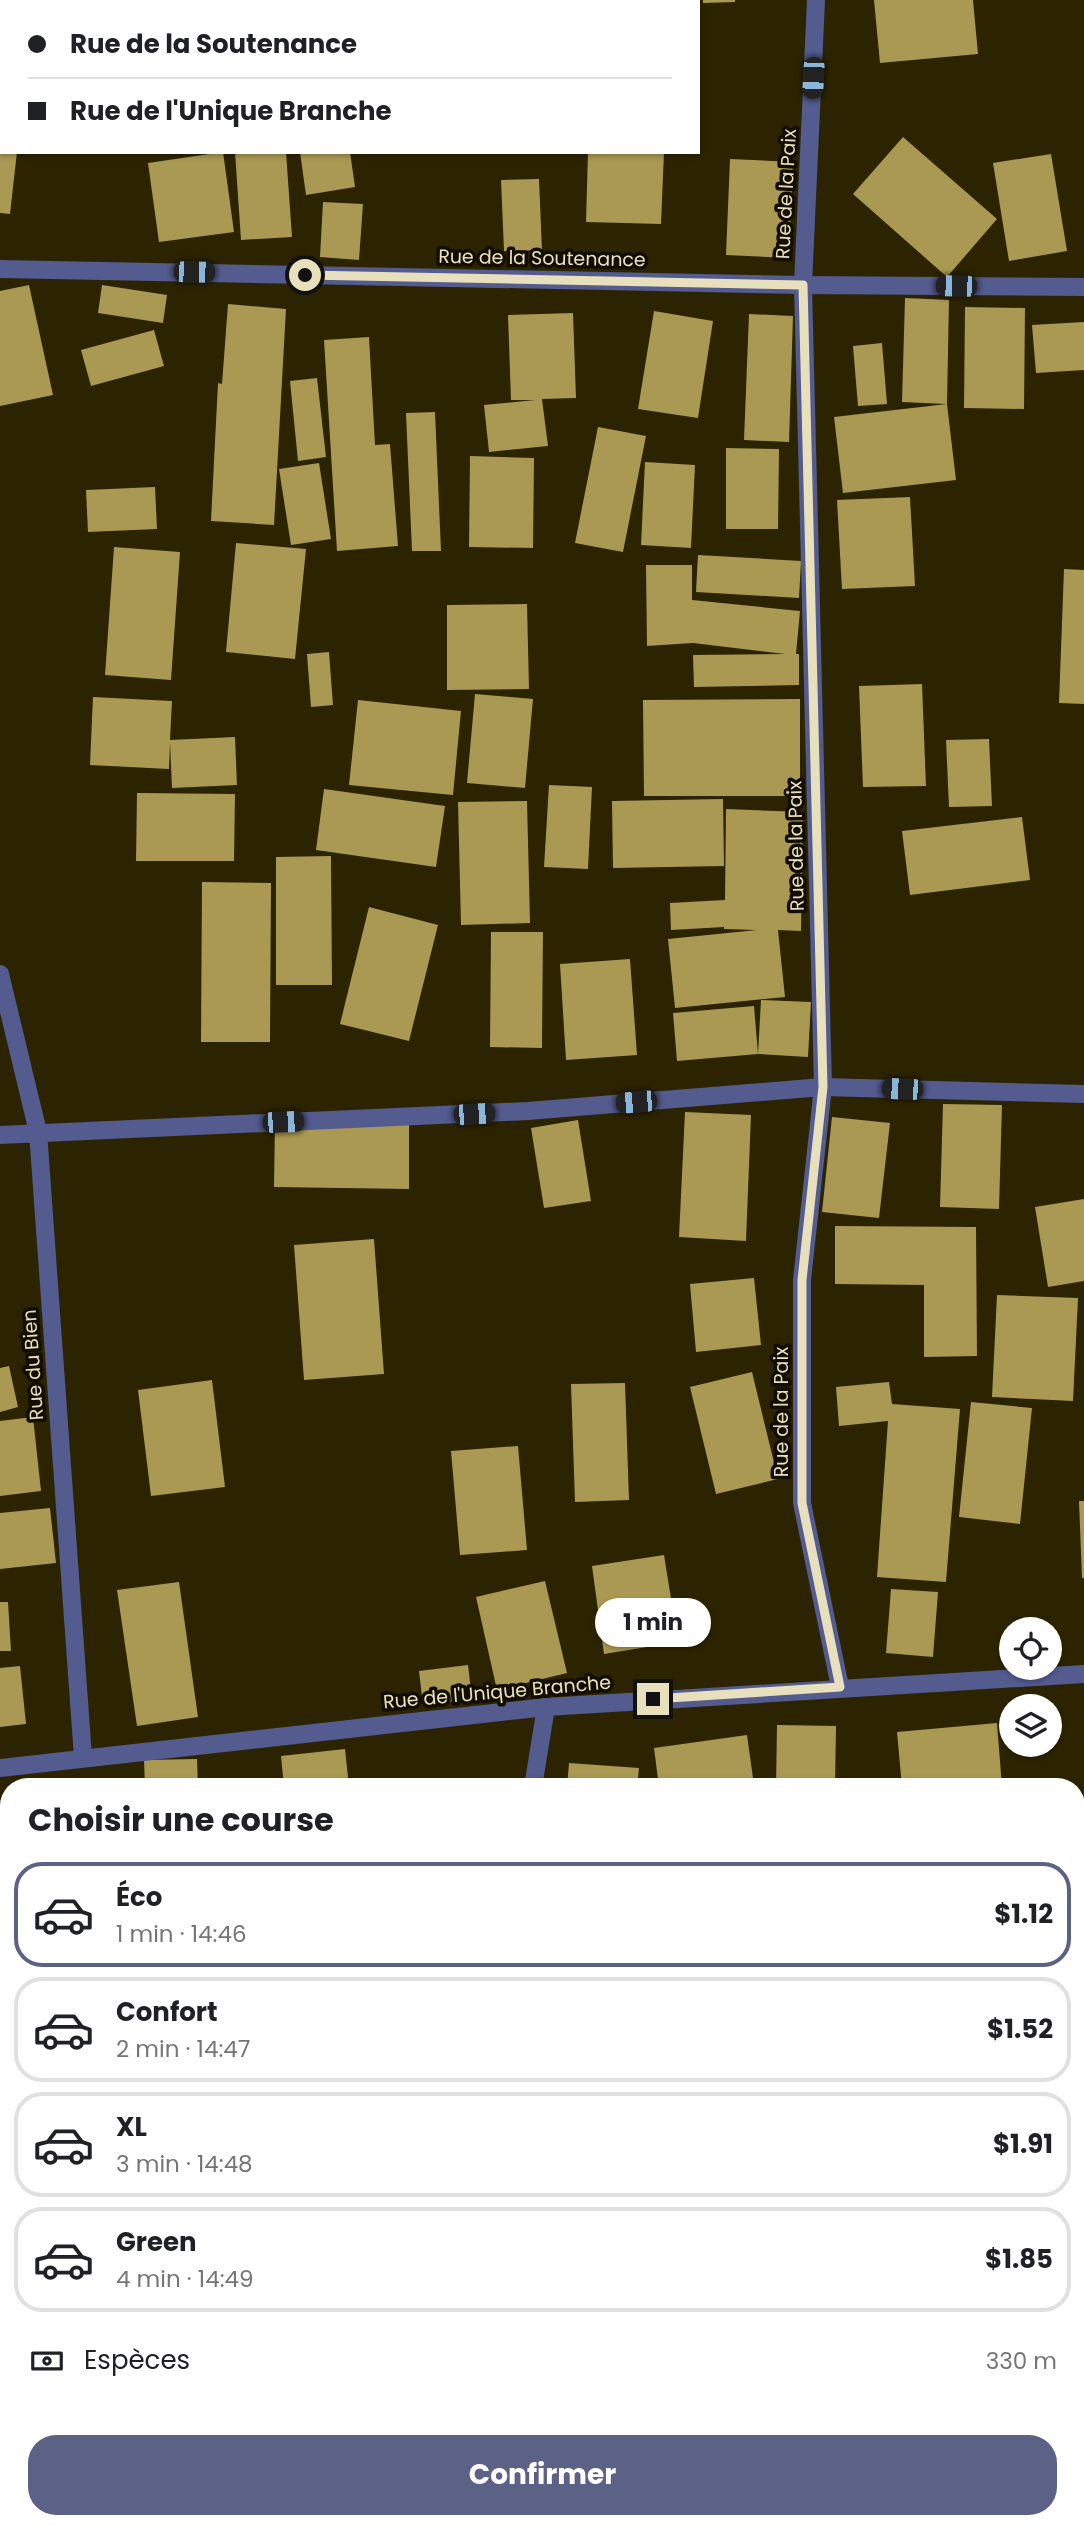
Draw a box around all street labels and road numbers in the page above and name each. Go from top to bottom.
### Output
street label: Rue de la Paix [769,128,803,260]
street label: Rue de la Soutenance [438,243,646,273]
street label: Rue de la Paix [781,781,811,911]
street label: Rue du Bien [16,1309,50,1421]
street label: Rue de la Paix [768,1347,795,1477]
street label: Rue de l'Unique Branche [382,1669,612,1715]

